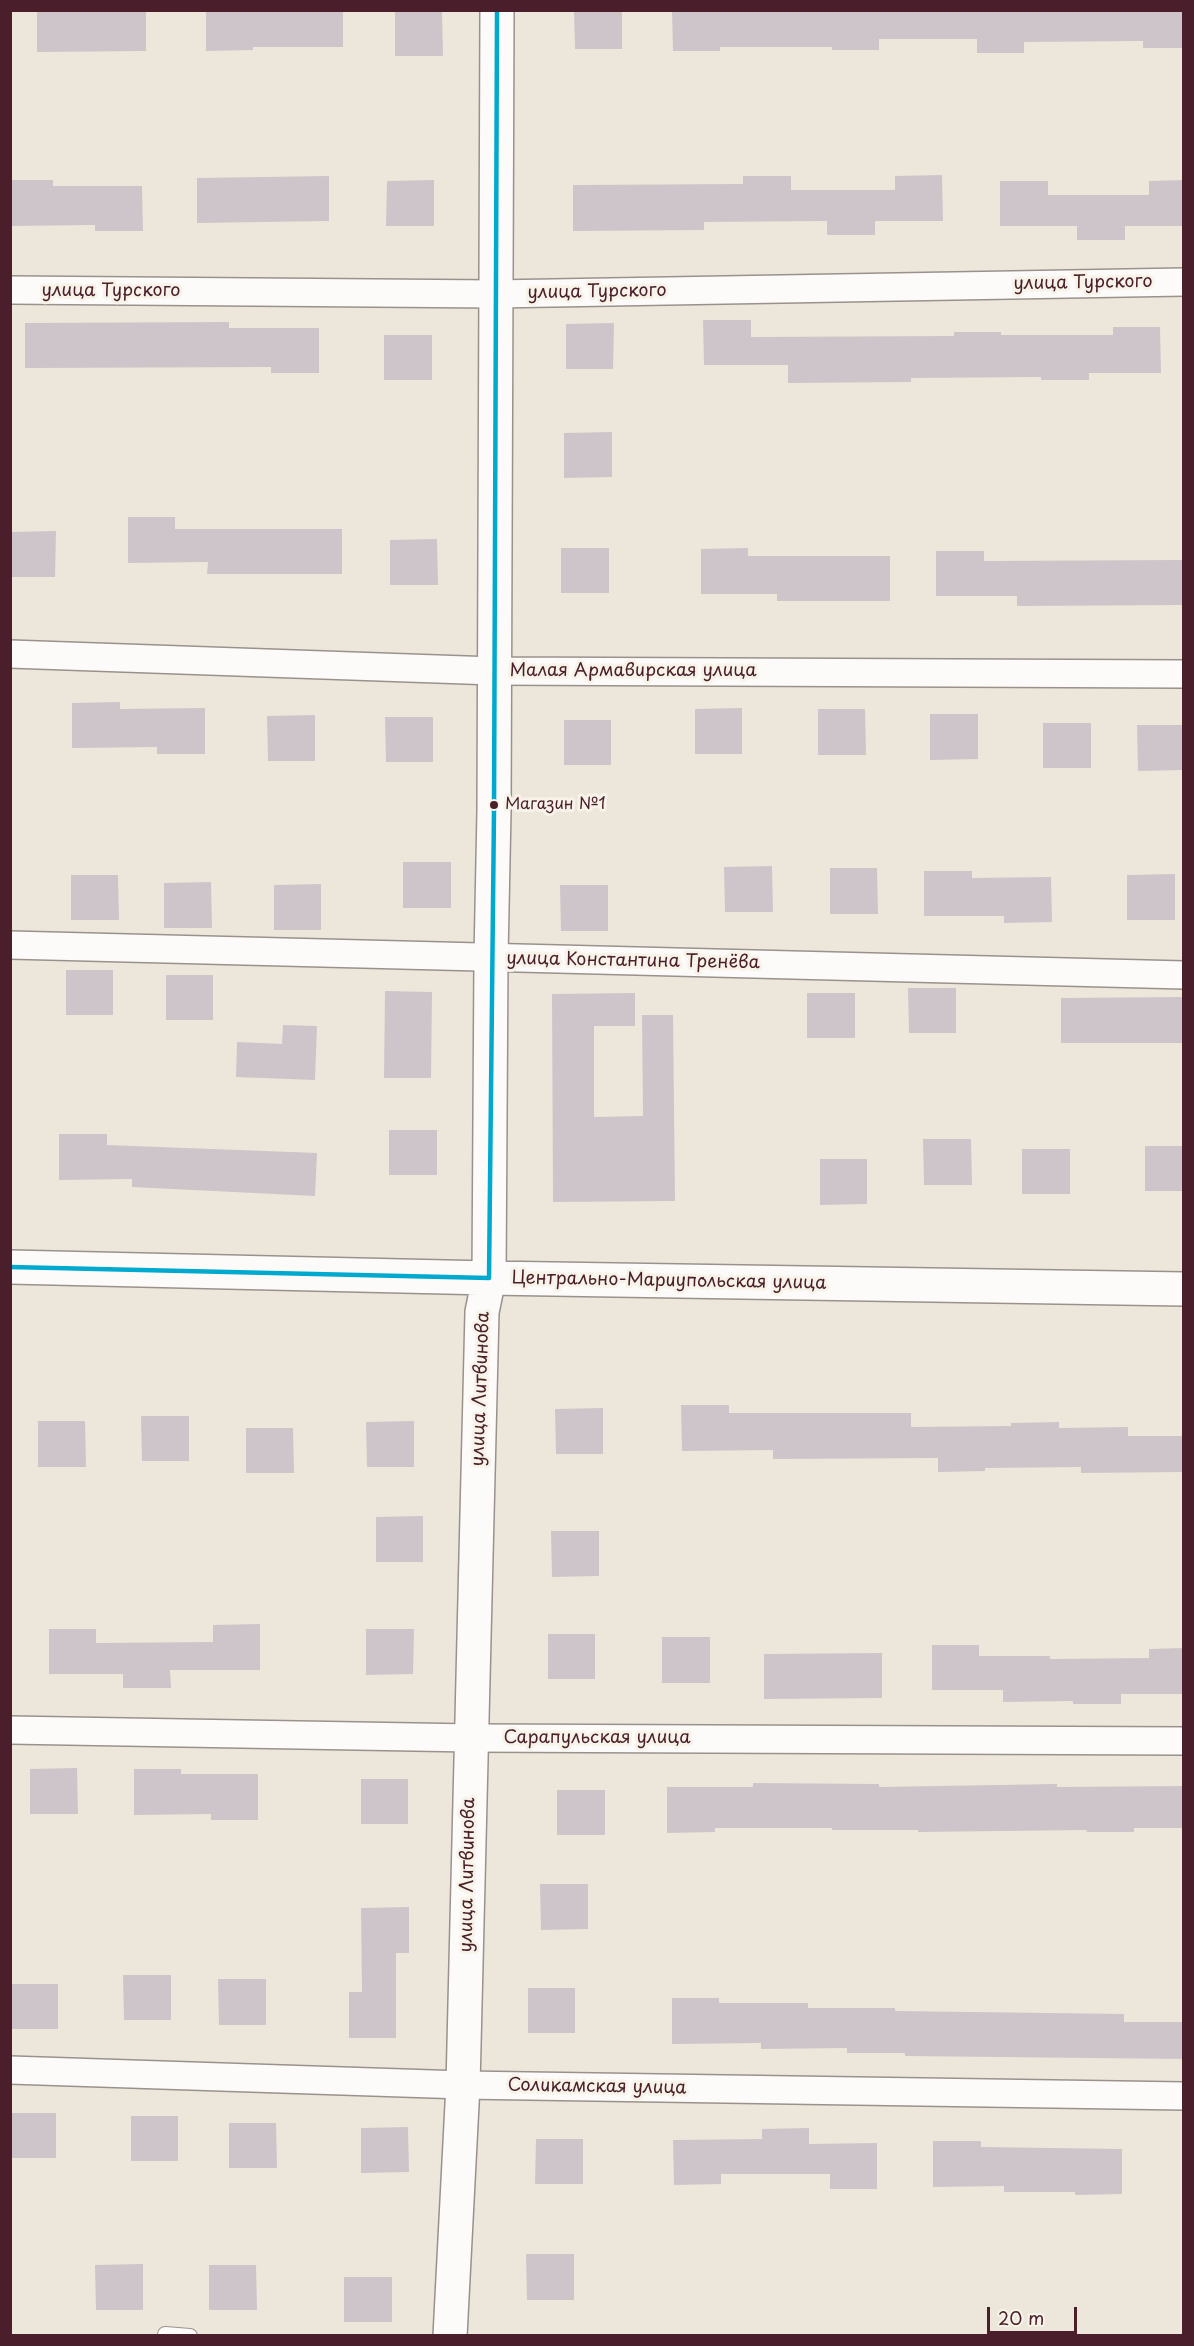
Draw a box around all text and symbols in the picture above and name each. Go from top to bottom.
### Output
street label: улица Турского [1013,271,1153,295]
street label: улица Турского [41,280,181,302]
street label: улица Турского [527,280,667,304]
street label: Малая Армавирская улица [509,660,757,682]
place label: Магазин №1 [505,795,606,815]
marker: Магазин №1 [488,799,500,811]
street label: улица Константина Тренёва [506,948,760,974]
street label: Центрально-Мариупольская улица [511,1267,827,1295]
street label: улица Литвинова [468,1311,494,1467]
street label: Сарапульская улица [503,1727,691,1749]
street label: улица Литвинова [456,1798,480,1952]
street label: Соликамская улица [507,2075,687,2099]
scale bar [990,2295,1080,2333]
text: 20 m [998,2304,1044,2331]

